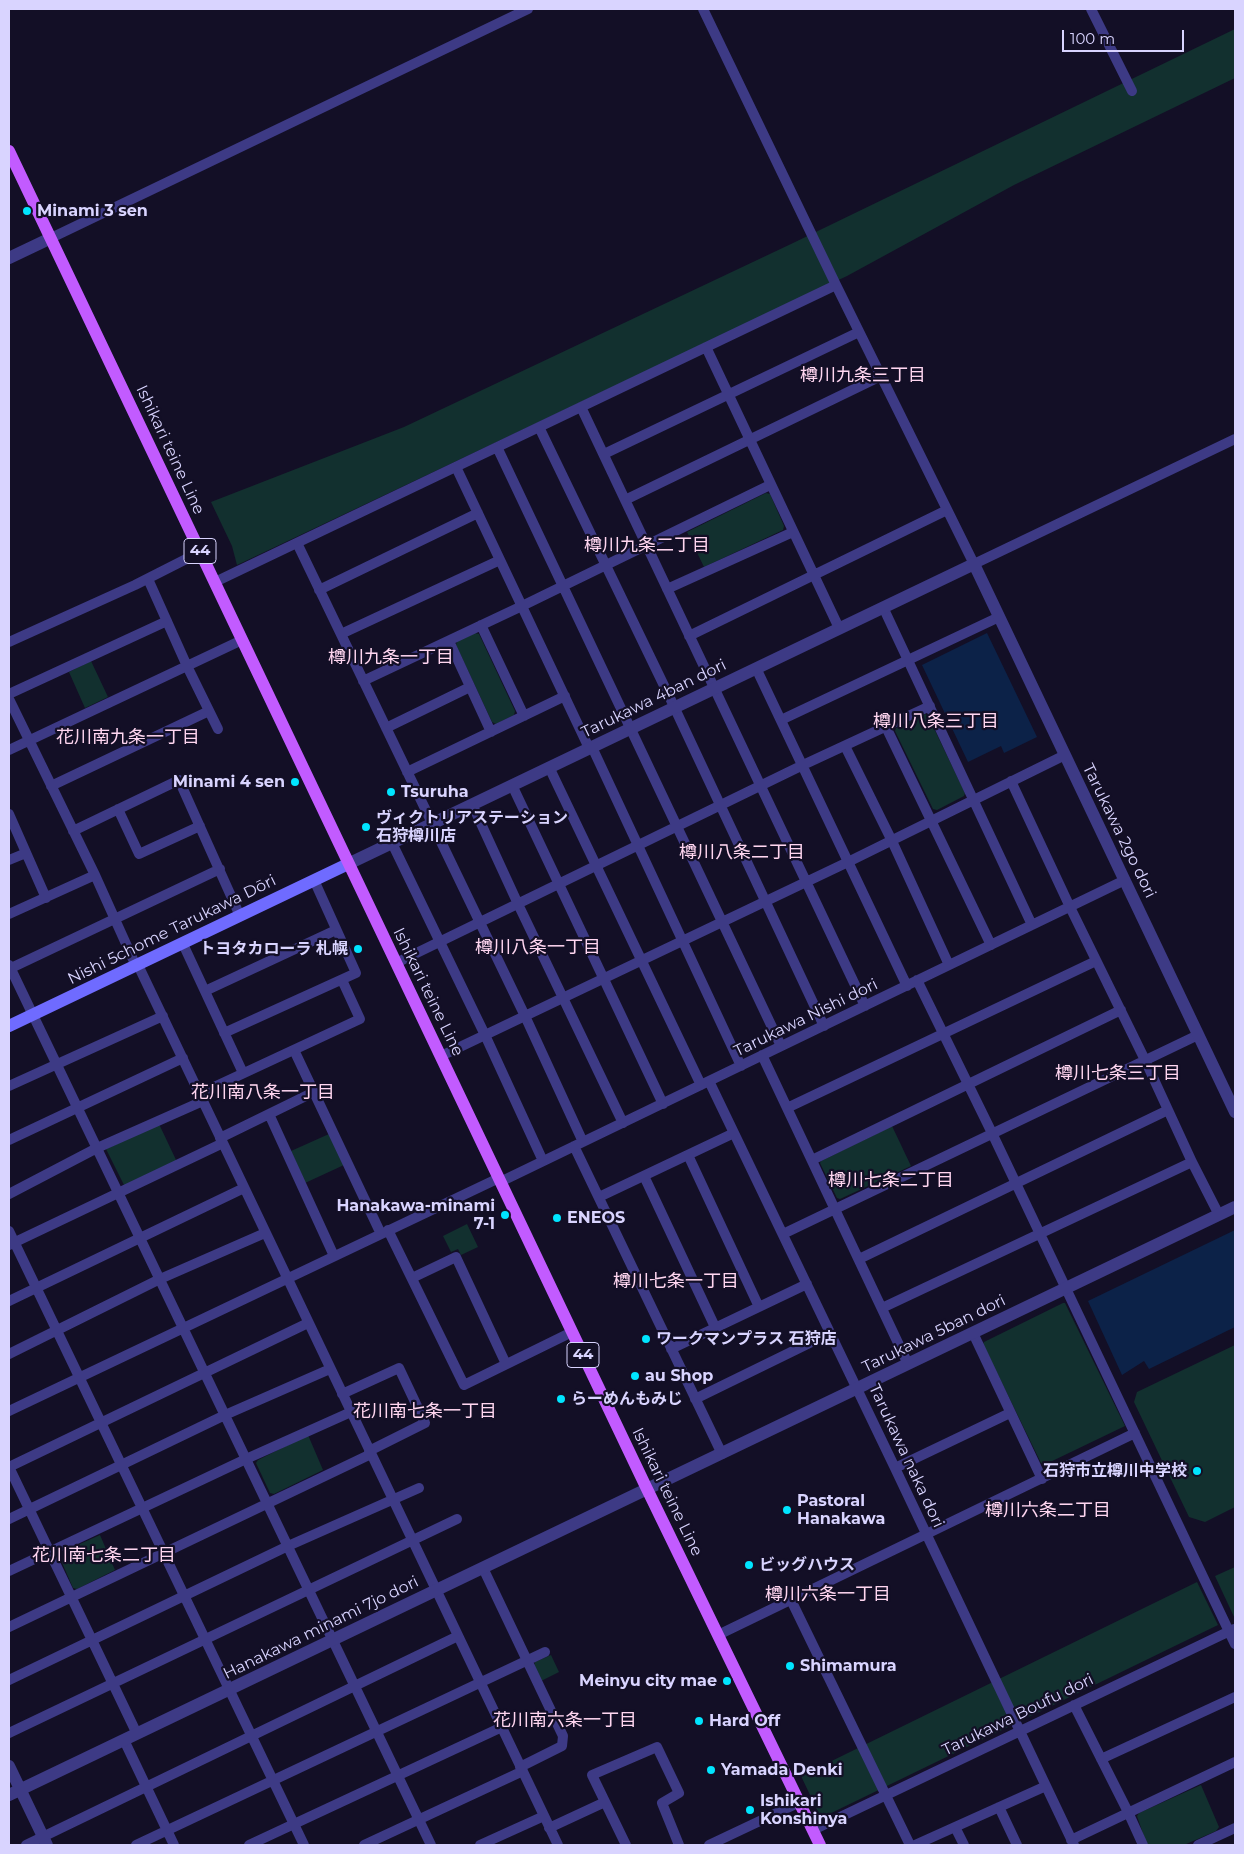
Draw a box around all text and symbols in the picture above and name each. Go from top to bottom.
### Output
scale bar [1064,20,1186,52]
text: 100 m [1070,29,1115,48]
place label: Minami 3 sen [37,201,148,221]
marker: Minami 3 sen [21,205,33,217]
district label: 樽川九条三丁目 [800,365,926,387]
street label: Ishikari teine Line [132,382,208,518]
district label: 樽川九条二丁目 [584,535,710,557]
road number: 44 [184,538,216,564]
district label: 樽川九条一丁目 [328,647,454,669]
street label: Tarukawa 4ban dori [578,656,730,742]
district label: 樽川八条三丁目 [873,711,999,733]
district label: 花川南九条一丁目 [56,727,200,749]
street label: Tarukawa 2go dori [1078,761,1160,901]
place label: Minami 4 sen [173,772,285,792]
marker: Minami 4 sen [289,776,301,788]
place label: Tsuruha [401,782,469,802]
marker: Tsuruha [385,786,397,798]
place label: ヴィクトリアステーション 石狩樽川店 [376,808,568,846]
marker: ヴィクトリアステーション 石狩樽川店 [360,821,372,833]
district label: 樽川八条二丁目 [679,842,805,864]
street label: Nishi 5chome Tarukawa Dōri [65,871,279,989]
street label: Ishikari teine Line [389,925,467,1059]
district label: 樽川八条一丁目 [475,937,601,959]
place label: トヨタカローラ 札幌 [199,939,348,959]
marker: トヨタカローラ 札幌 [352,943,364,955]
street label: Tarukawa Nishi dori [731,975,881,1061]
district label: 樽川七条三丁目 [1055,1063,1181,1085]
district label: 花川南八条一丁目 [191,1082,335,1104]
district label: 樽川七条二丁目 [828,1170,954,1192]
place label: Hanakawa-minami 7-1 [336,1196,495,1234]
place label: ENEOS [567,1208,625,1228]
marker: Hanakawa-minami 7-1 [499,1209,511,1221]
marker: ENEOS [551,1212,563,1224]
district label: 樽川七条一丁目 [613,1271,739,1293]
street label: Tarukawa 5ban dori [859,1291,1009,1377]
place label: ワークマンプラス 石狩店 [656,1329,837,1349]
marker: ワークマンプラス 石狩店 [640,1333,652,1345]
road number: 44 [567,1342,599,1368]
place label: au Shop [645,1366,713,1386]
marker: au Shop [629,1370,641,1382]
street label: Tarukawa naka dori [864,1381,948,1531]
place label: らーめんもみじ [571,1389,683,1409]
marker: らーめんもみじ [555,1393,567,1405]
district label: 花川南七条一丁目 [353,1401,497,1423]
street label: Ishikari teine Line [628,1425,706,1559]
place label: 石狩市立樽川中学校 [1043,1461,1187,1481]
marker: 石狩市立樽川中学校 [1191,1465,1203,1477]
place label: Pastoral Hanakawa [797,1491,885,1529]
district label: 樽川六条二丁目 [985,1500,1111,1522]
marker: Pastoral Hanakawa [781,1504,793,1516]
district label: 花川南七条二丁目 [32,1545,176,1567]
place label: ビッグハウス [759,1555,855,1575]
marker: ビッグハウス [743,1559,755,1571]
street label: Hanakawa minami 7jo dori [220,1572,422,1684]
district label: 樽川六条一丁目 [765,1584,891,1606]
place label: Shimamura [800,1656,897,1676]
marker: Shimamura [784,1660,796,1672]
street label: Tarukawa Boufu dori [939,1670,1097,1760]
place label: Meinyu city mae [579,1671,717,1691]
marker: Meinyu city mae [721,1675,733,1687]
district label: 花川南六条一丁目 [493,1710,637,1732]
place label: Hard Off [709,1711,780,1731]
marker: Hard Off [693,1715,705,1727]
place label: Yamada Denki [721,1760,843,1780]
marker: Yamada Denki [705,1764,717,1776]
place label: Ishikari Konshinya [760,1791,847,1829]
marker: Ishikari Konshinya [744,1804,756,1816]

